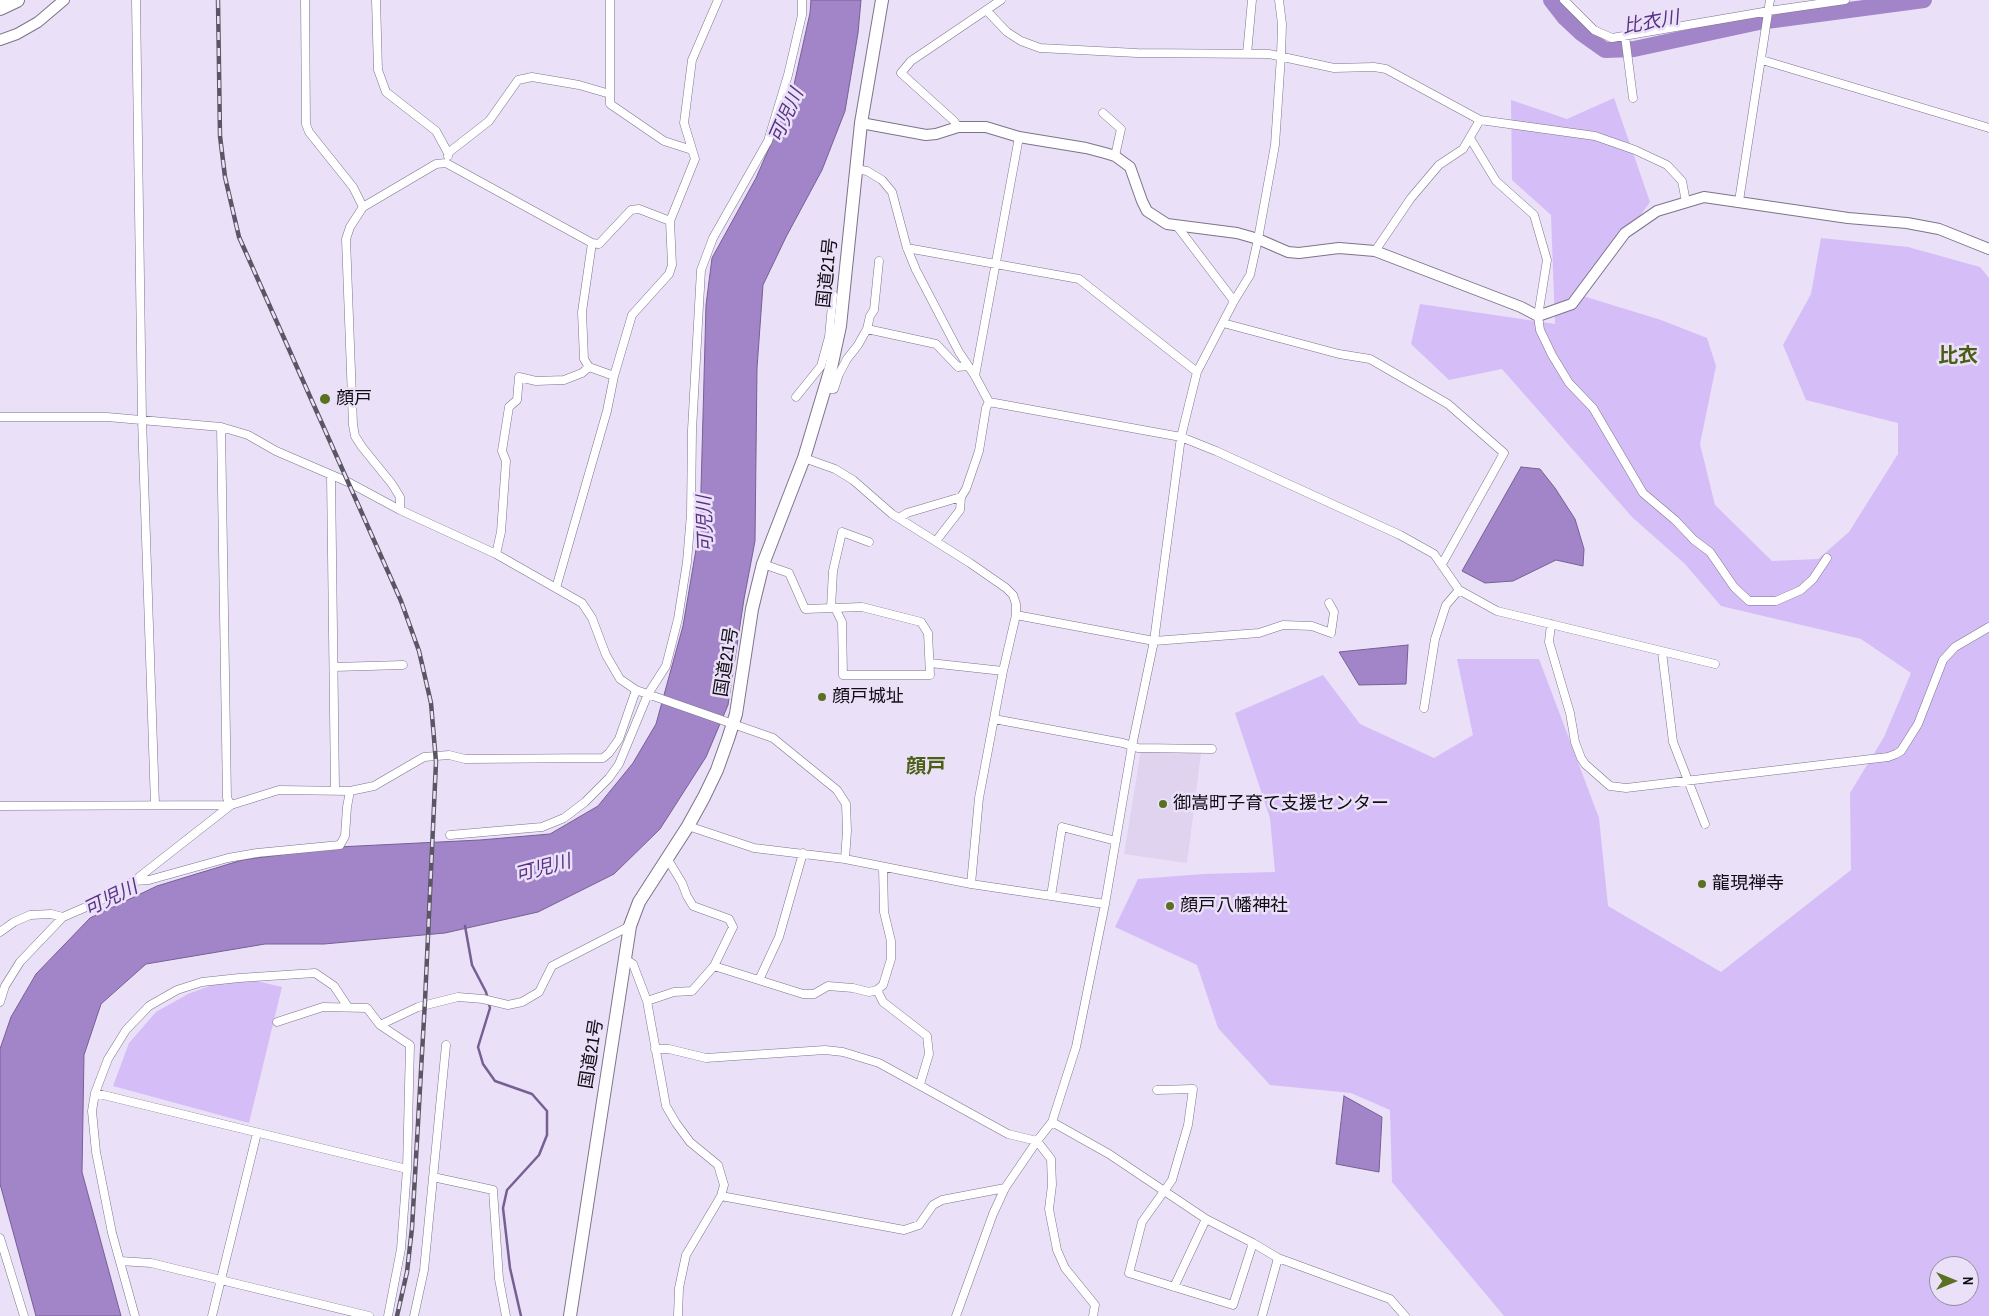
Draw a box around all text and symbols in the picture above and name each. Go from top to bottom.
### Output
water label: 比衣川 [1621,7,1681,39]
water label: 可児川 [765,85,809,147]
street label: 国道21号 [814,237,842,309]
district label: 比衣 [1938,345,1978,369]
place label: 顔戸 [336,388,372,410]
marker: 顔戸 [318,392,332,406]
water label: 可児川 [694,495,718,553]
street label: 国道21号 [711,626,743,698]
place label: 顔戸城址 [832,686,904,708]
marker: 顔戸城址 [816,691,828,703]
district label: 顔戸 [906,756,946,780]
place label: 御嵩町子育て支援センター [1173,793,1389,815]
marker: 御嵩町子育て支援センター [1157,798,1169,810]
water label: 可児川 [513,851,573,887]
place label: 龍現禅寺 [1712,873,1784,895]
water label: 可児川 [80,876,142,922]
marker: 龍現禅寺 [1696,878,1708,890]
place label: 顔戸八幡神社 [1180,895,1288,917]
marker: 顔戸八幡神社 [1164,900,1176,912]
street label: 国道21号 [576,1018,608,1090]
north arrow [1929,1256,1979,1306]
text: N [1959,1277,1977,1285]

